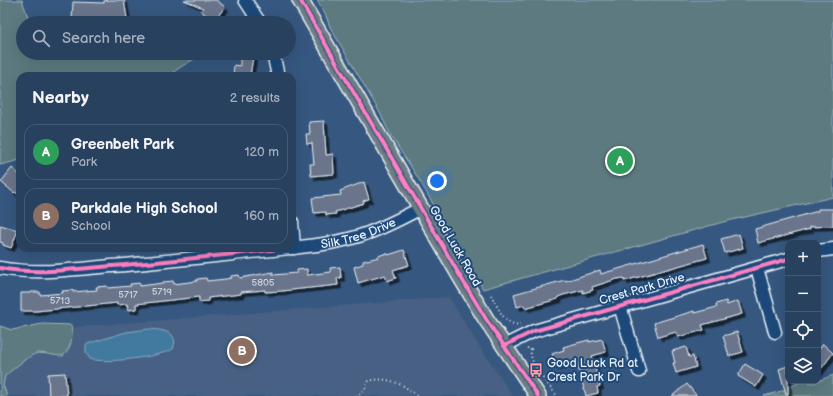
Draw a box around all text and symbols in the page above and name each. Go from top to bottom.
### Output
search box [16,16,296,60]
icon: search [30,27,52,49]
text: Search here [62,29,145,48]
text: Nearby [32,88,89,108]
text: 2 results [230,90,280,106]
text: Greenbelt Park [71,135,174,154]
text: A [42,144,50,160]
text: 120 m [244,144,279,160]
pin: A [607,146,633,176]
text: Park [71,154,97,170]
your location [427,171,447,191]
text: Parkdale High School [71,199,218,218]
street label: Good Luck Road [426,203,484,289]
text: B [41,208,51,224]
text: 160 m [244,208,279,224]
street label: Silk Tree Drive [320,215,398,252]
text: School [71,218,111,234]
map controls [785,240,821,384]
button: + [785,240,821,276]
street label: Crest Park Drive [598,270,686,308]
button: − [785,276,821,312]
house number: 5805 [251,277,275,289]
house number: 5719 [152,286,172,298]
house number: 5717 [118,289,138,301]
house number: 5713 [50,295,70,307]
button: locate [785,312,821,348]
pin: B [229,336,255,366]
button: layers [785,348,821,384]
place label: Good Luck Rd at Crest Park Dr [547,356,638,385]
bus stop icon: Good Luck Rd at Crest Park Dr [528,362,544,378]

